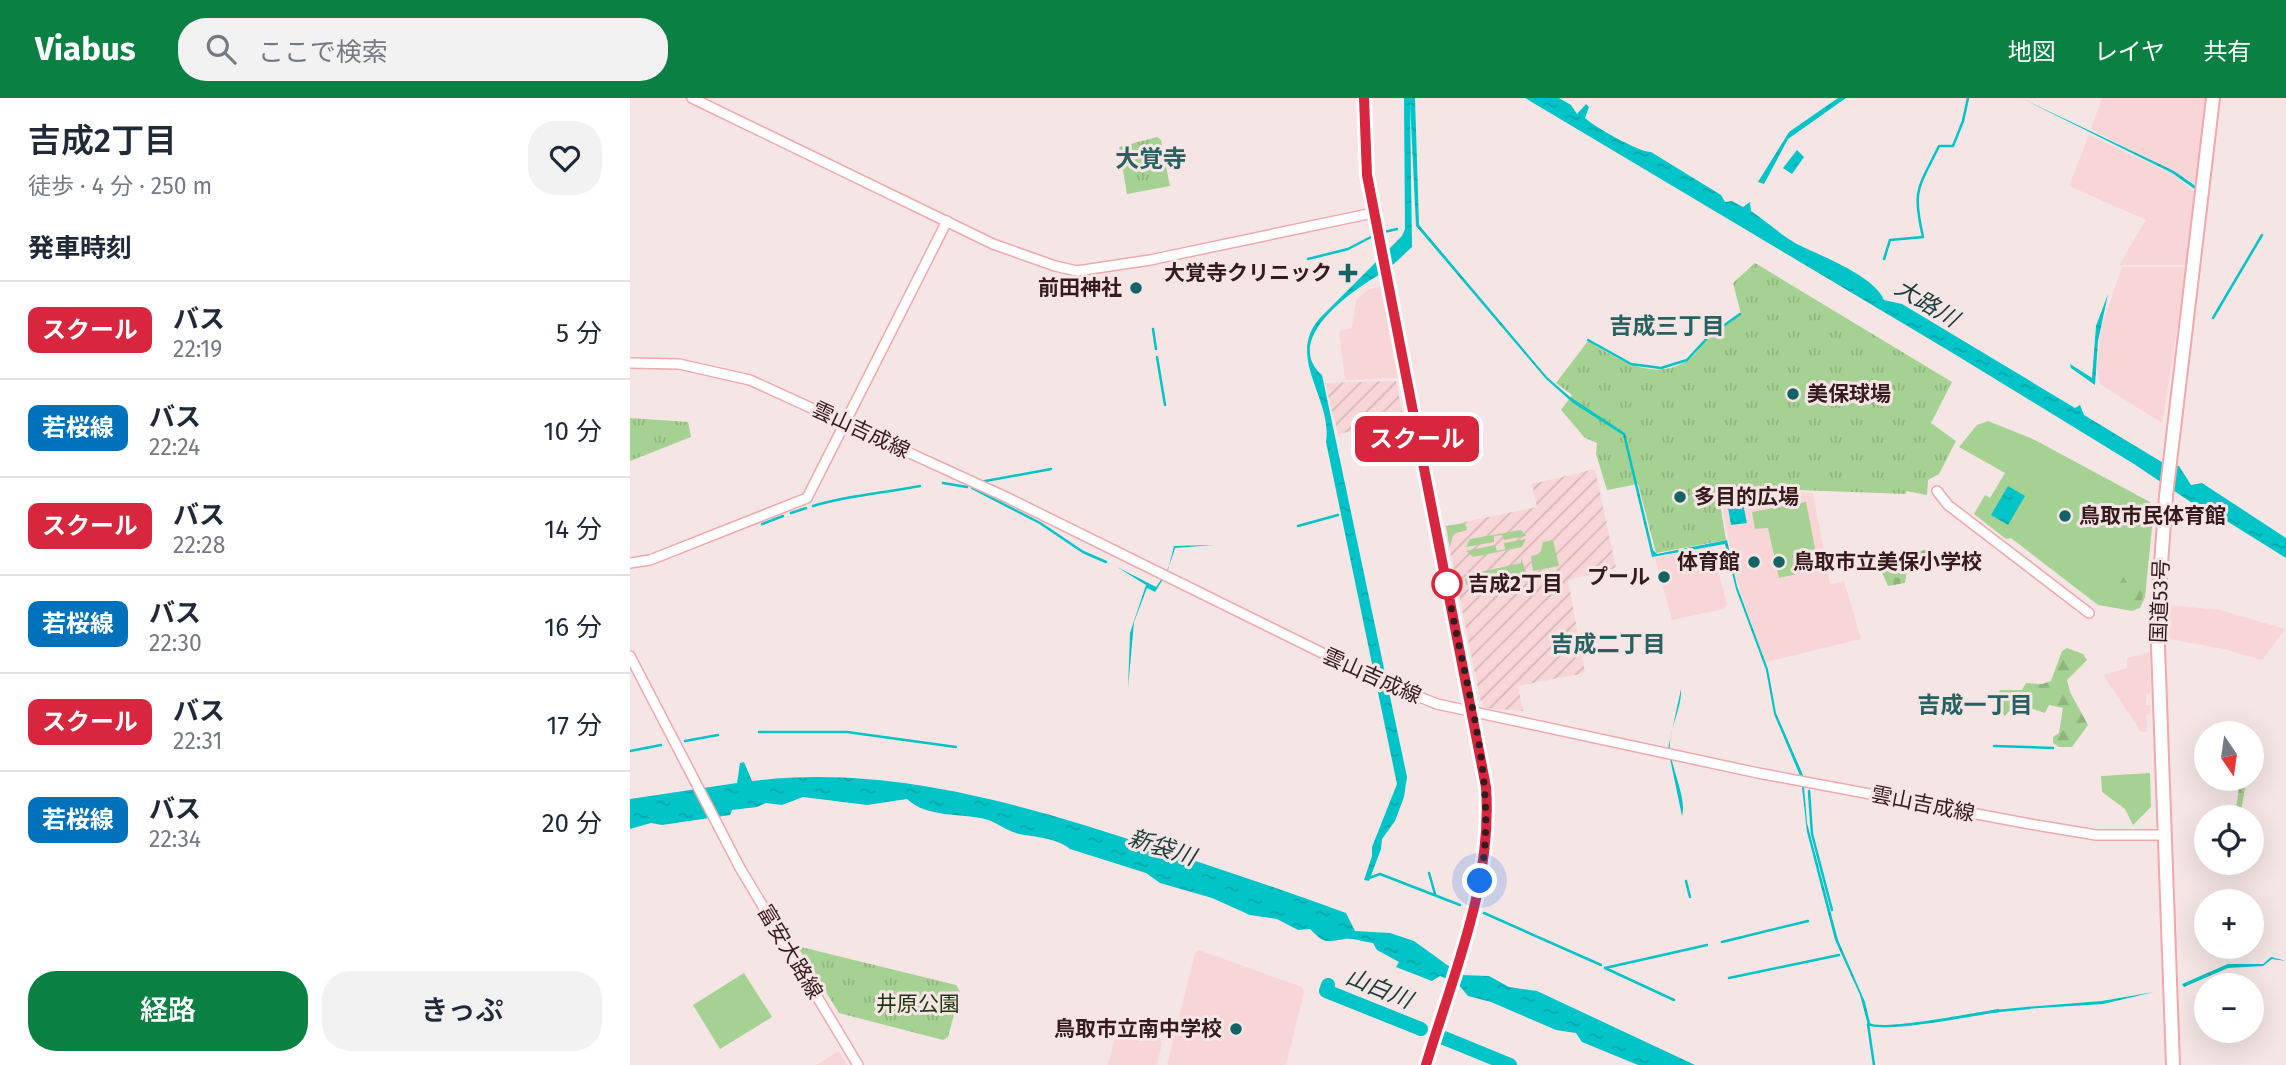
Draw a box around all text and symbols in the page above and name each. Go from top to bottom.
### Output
search box [178,18,668,81]
text: Viabus [35,29,136,69]
icon: search [202,30,240,68]
text: ここで検索 [258,37,388,68]
text: 地図 [2008,38,2056,66]
text: レイヤ [2094,38,2165,66]
text: 共有 [2203,38,2251,66]
text: 吉成2丁目 [28,121,177,161]
button: heart [528,121,602,195]
district label: 大覚寺 [1115,145,1187,173]
text: 徒歩 · 4 分 · 250 m [28,172,212,200]
text: 発車時刻 [28,233,132,264]
place label: 大覚寺クリニック [1164,260,1332,286]
marker: 大覚寺クリニック [1338,263,1358,283]
water label: 大路川 [1890,273,1966,334]
place label: 前田神社 [1038,275,1122,301]
marker: 前田神社 [1128,280,1144,296]
text: バス [173,304,225,335]
district label: 吉成三丁目 [1610,312,1725,340]
text: スクール [42,316,138,344]
text: 5 分 [556,318,602,349]
text: 22:19 [173,335,222,363]
place label: 美保球場 [1807,381,1891,407]
marker: 美保球場 [1785,386,1801,402]
street label: 雲山吉成線 [808,396,914,464]
text: バス [149,402,201,433]
text: 若桜線 [42,414,114,442]
text: 10 分 [543,416,602,447]
line badge: スクール [1368,416,1466,462]
text: スクール [1369,425,1465,453]
text: 22:24 [149,433,200,461]
place label: 多目的広場 [1694,484,1799,510]
marker: 多目的広場 [1672,489,1688,505]
text: バス [173,500,225,531]
place label: 鳥取市民体育館 [2079,503,2226,529]
marker: 鳥取市民体育館 [2057,508,2073,524]
text: スクール [42,512,138,540]
text: 14 分 [544,514,602,545]
text: 22:28 [173,531,225,559]
place label: 体育館 [1677,549,1740,575]
place label: 鳥取市立美保小学校 [1793,549,1982,575]
marker: 体育館 [1746,554,1762,570]
marker: 鳥取市立美保小学校 [1771,554,1787,570]
street label: 国道53号 [2146,559,2174,643]
place label: プール [1587,564,1650,590]
marker: 吉成2丁目 [1432,569,1462,599]
marker: プール [1656,569,1672,585]
place label: 吉成2丁目 [1468,571,1563,597]
text: バス [149,598,201,629]
text: 若桜線 [42,610,114,638]
text: 16 分 [544,612,602,643]
text: 22:30 [149,629,202,657]
district label: 吉成二丁目 [1551,630,1666,658]
street label: 雲山吉成線 [1319,643,1425,709]
district label: 吉成一丁目 [1918,691,2033,719]
text: バス [173,696,225,727]
text: スクール [42,708,138,736]
text: 17 分 [546,710,602,741]
north arrow [2194,721,2264,791]
map controls [2194,721,2264,1043]
text: 22:31 [173,727,222,755]
street label: 雲山吉成線 [1869,781,1977,827]
text: バス [149,794,201,825]
button: locate [2194,805,2264,875]
text: 若桜線 [42,806,114,834]
text: 20 分 [542,808,602,839]
water label: 新袋川 [1125,823,1202,872]
text: 22:34 [149,825,201,853]
your location [1462,863,1497,898]
button: + [2194,889,2264,959]
street label: 富安大路線 [752,900,828,1004]
water label: 山白川 [1342,962,1419,1015]
button: 経路 [28,971,308,1051]
button: きっぷ [322,971,602,1051]
button: − [2194,973,2264,1043]
park label: 井原公園 [876,991,960,1017]
place label: 鳥取市立南中学校 [1054,1016,1222,1042]
marker: 鳥取市立南中学校 [1228,1021,1244,1037]

